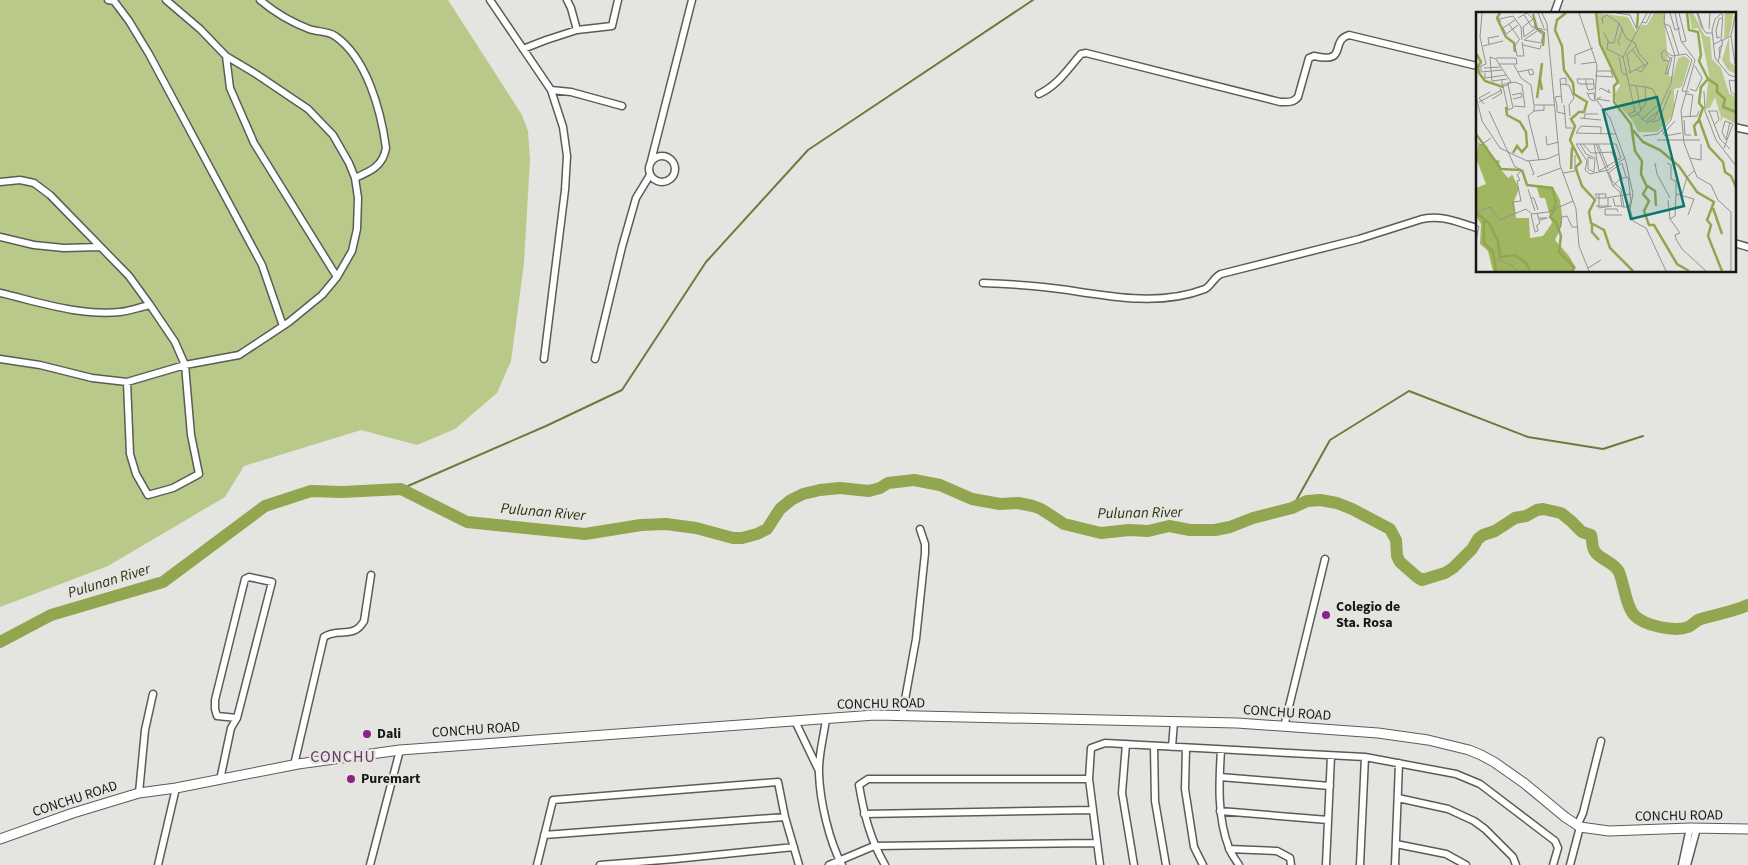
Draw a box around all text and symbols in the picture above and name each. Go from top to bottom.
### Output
inset map [1476,12,1736,272]
water label: Pulunan River [500,498,587,526]
water label: Pulunan River [1097,502,1184,524]
water label: Pulunan River [65,558,154,604]
place label: Colegio de Sta. Rosa [1336,597,1400,633]
marker: Colegio de Sta. Rosa [1320,609,1332,621]
street label: CONCHU ROAD [837,693,925,715]
street label: CONCHU ROAD [1242,700,1332,726]
street label: CONCHU ROAD [431,717,521,743]
place label: Dali [377,724,401,744]
marker: Dali [361,728,373,740]
district label: CONCHU [310,746,376,768]
place label: Puremart [361,769,421,789]
marker: Puremart [345,773,357,785]
street label: CONCHU ROAD [30,776,120,822]
street label: CONCHU ROAD [1635,805,1723,827]

